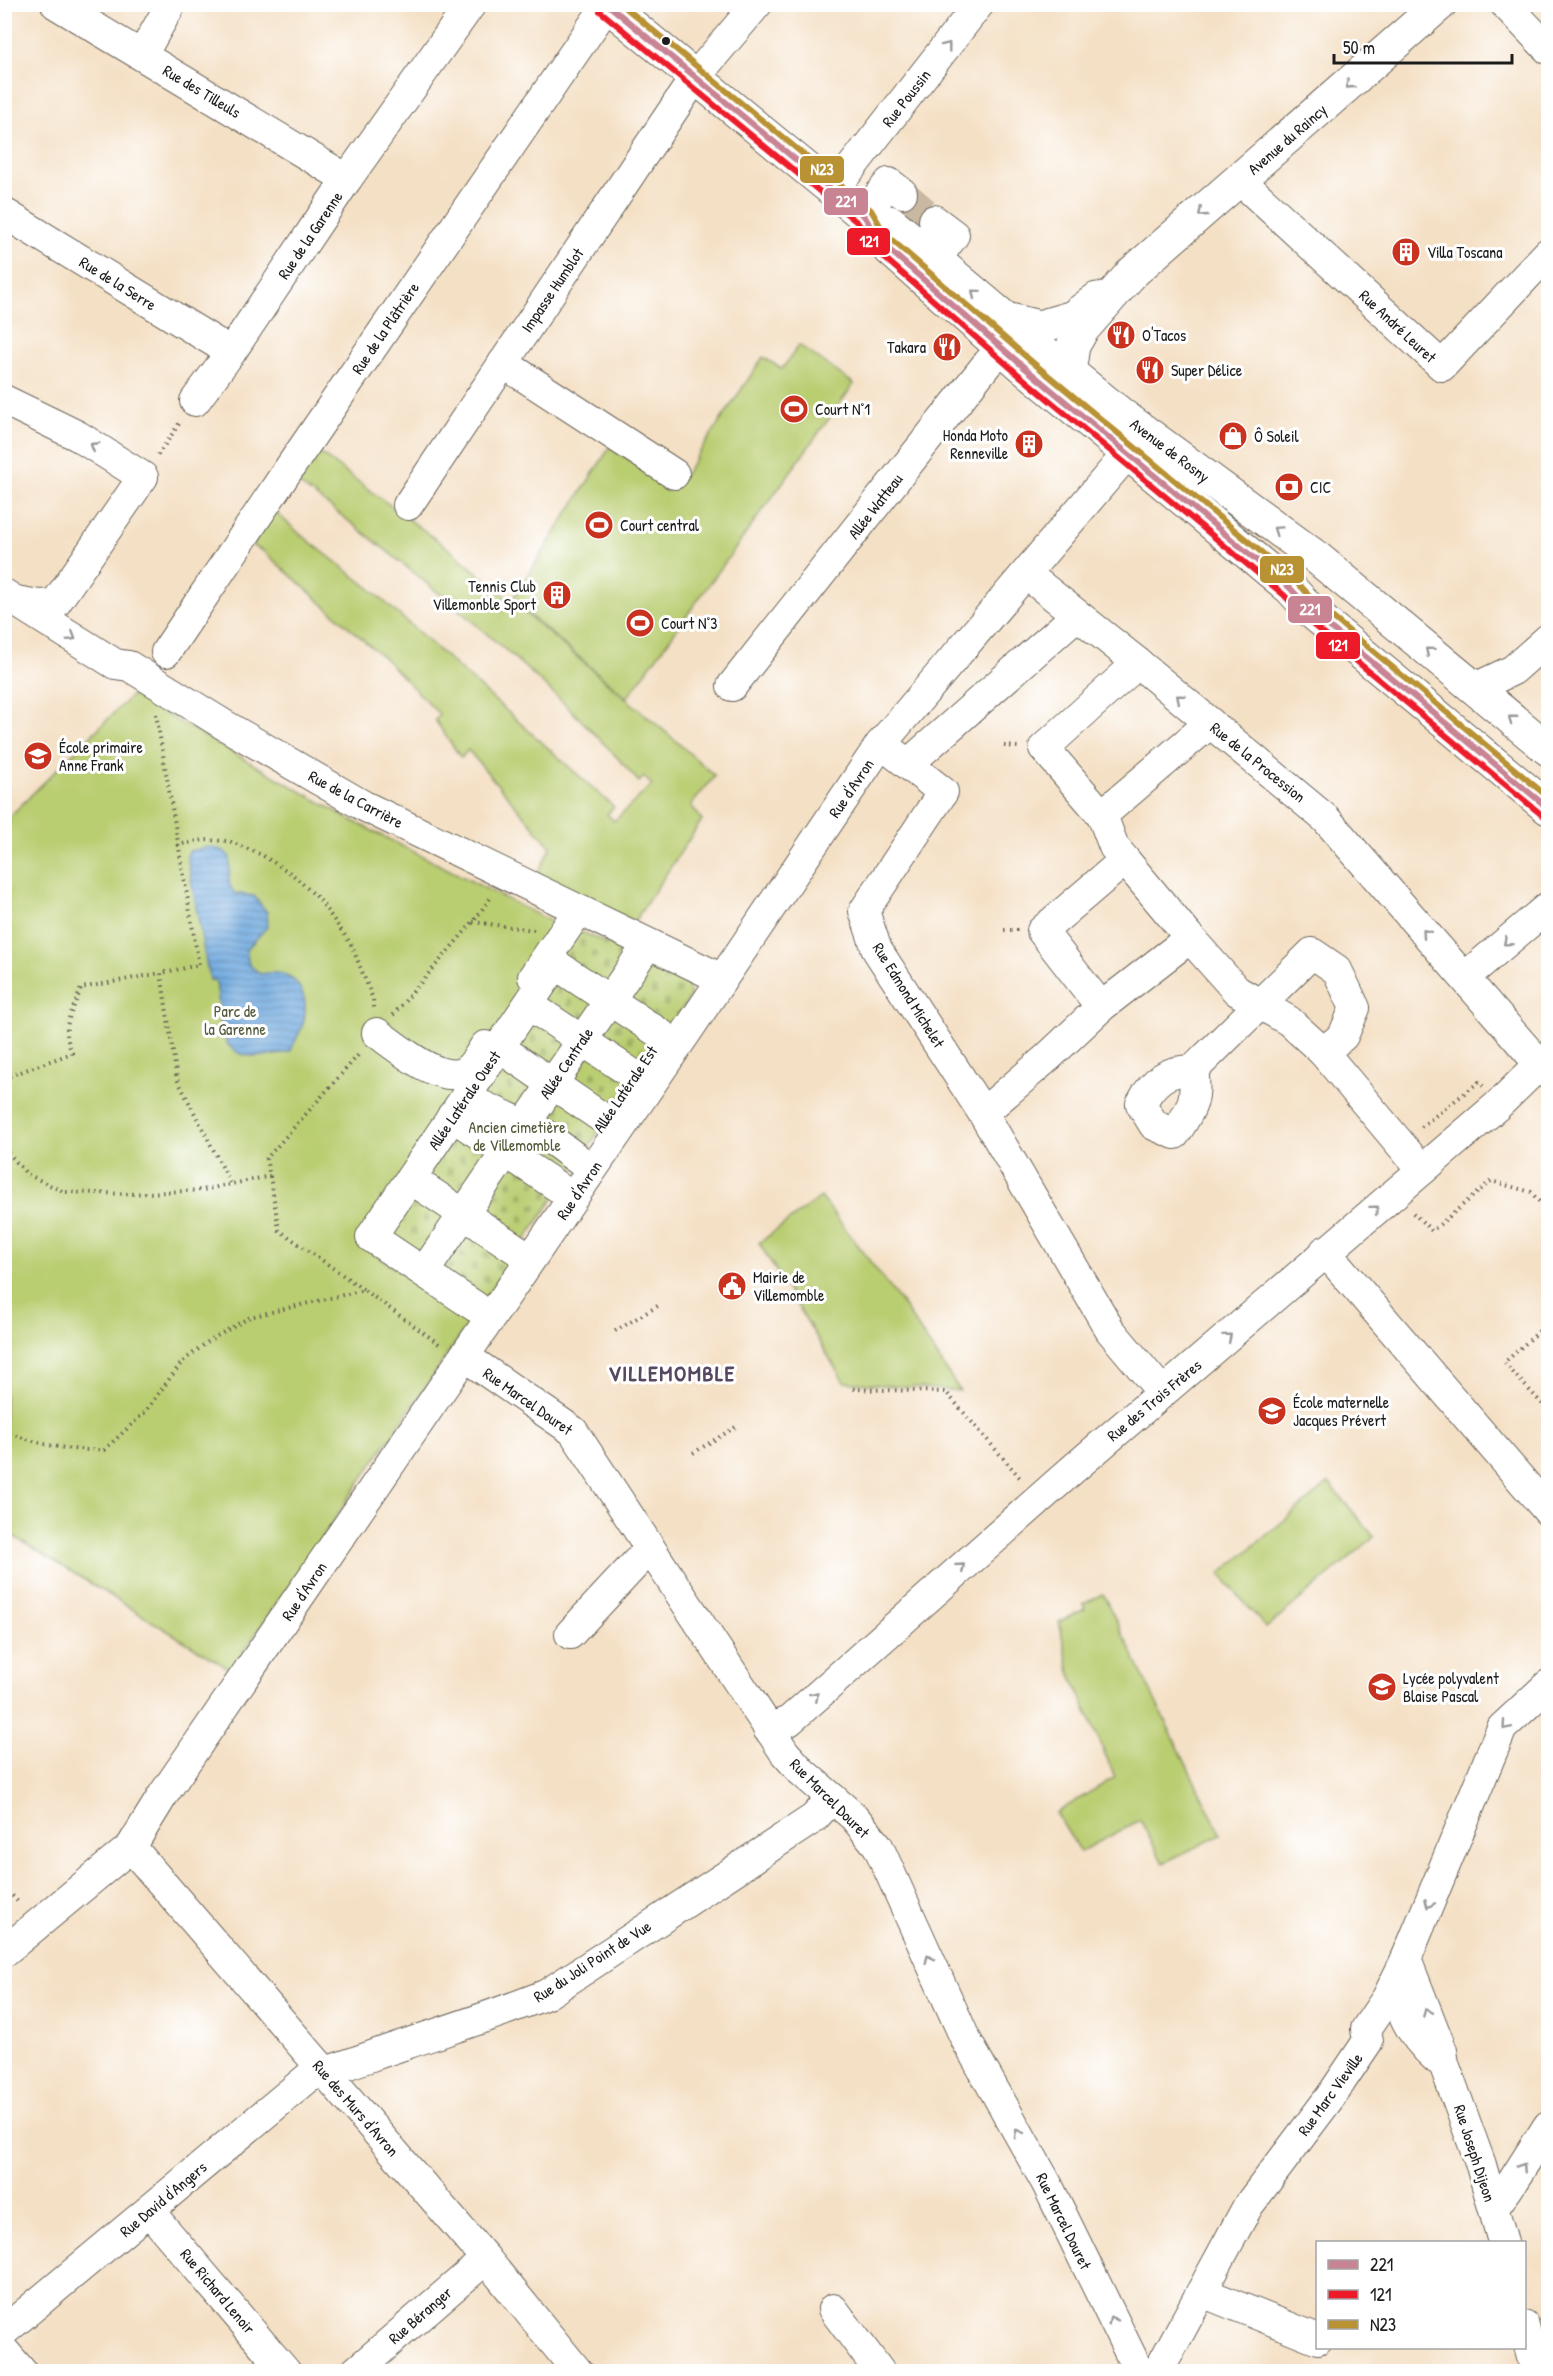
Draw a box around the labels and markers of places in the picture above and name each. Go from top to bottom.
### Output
unlabelled marker [660,35,672,47]
building icon: Villa Toscana [1390,236,1422,268]
place label: Villa Toscana [1427,241,1503,263]
restaurant icon: O'Tacos [1105,319,1137,351]
place label: O'Tacos [1142,324,1186,346]
restaurant icon: Takara [931,331,963,363]
place label: Takara [887,336,926,358]
restaurant icon: Super Délice [1134,354,1166,386]
place label: Super Délice [1171,359,1243,381]
sports icon: Court N°1 [778,393,810,425]
place label: Court N°1 [815,398,870,420]
shop icon: Ô Soleil [1217,420,1249,452]
place label: Honda Moto Renneville [943,424,1009,464]
place label: Ô Soleil [1254,425,1300,447]
building icon: Honda Moto Renneville [1013,428,1045,460]
bank icon: CIC [1273,471,1305,503]
place label: CIC [1310,476,1332,498]
sports icon: Court central [583,509,615,541]
place label: Court central [620,514,700,536]
place label: Tennis Club Villemonble Sport [432,575,536,615]
building icon: Tennis Club Villemonble Sport [541,579,573,611]
sports icon: Court N°3 [624,607,656,639]
place label: Court N°3 [661,612,717,634]
place label: École primaire Anne Frank [59,736,144,776]
school or university icon: École primaire Anne Frank [22,740,54,772]
place label: Mairie de Villemomble [753,1266,825,1306]
public building icon: Mairie de Villemomble [716,1270,748,1302]
place label: École maternelle Jacques Prévert [1293,1391,1390,1431]
school or university icon: École maternelle Jacques Prévert [1256,1395,1288,1427]
place label: Lycée polyvalent Blaise Pascal [1403,1667,1499,1707]
school or university icon: Lycée polyvalent Blaise Pascal [1366,1671,1398,1703]

